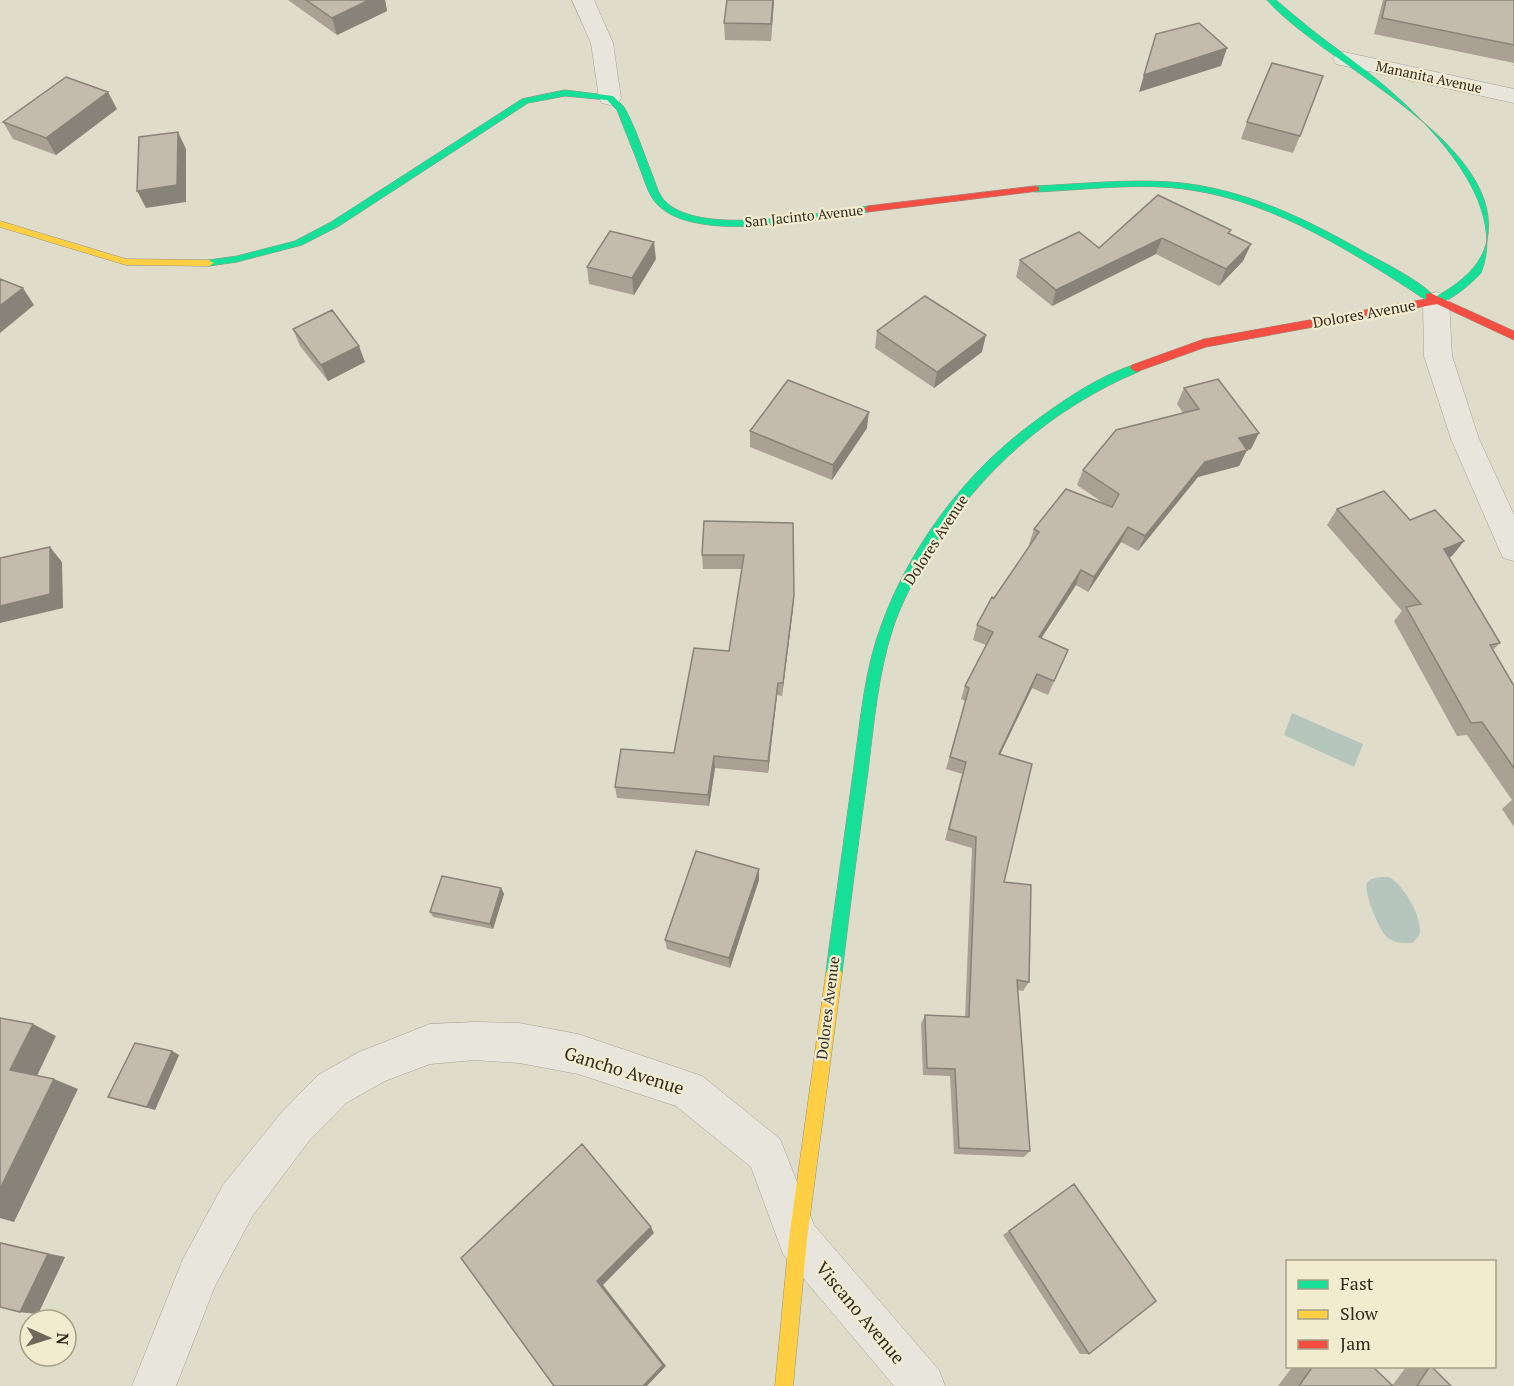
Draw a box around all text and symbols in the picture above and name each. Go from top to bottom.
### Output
street label: Mananita Avenue [1374,56,1484,97]
street label: San Jacinto Avenue [744,200,864,231]
street label: Dolores Avenue [1311,294,1417,332]
street label: Dolores Avenue [898,490,972,589]
street label: Dolores Avenue [811,955,843,1061]
street label: Gancho Avenue [561,1040,687,1100]
street label: Viscano Avenue [811,1256,911,1369]
legend [1286,1260,1496,1368]
text: Fast [1340,1271,1374,1295]
text: Slow [1340,1301,1379,1325]
north arrow [18,1308,78,1368]
text: Jam [1340,1331,1371,1355]
text: N [52,1332,74,1345]

